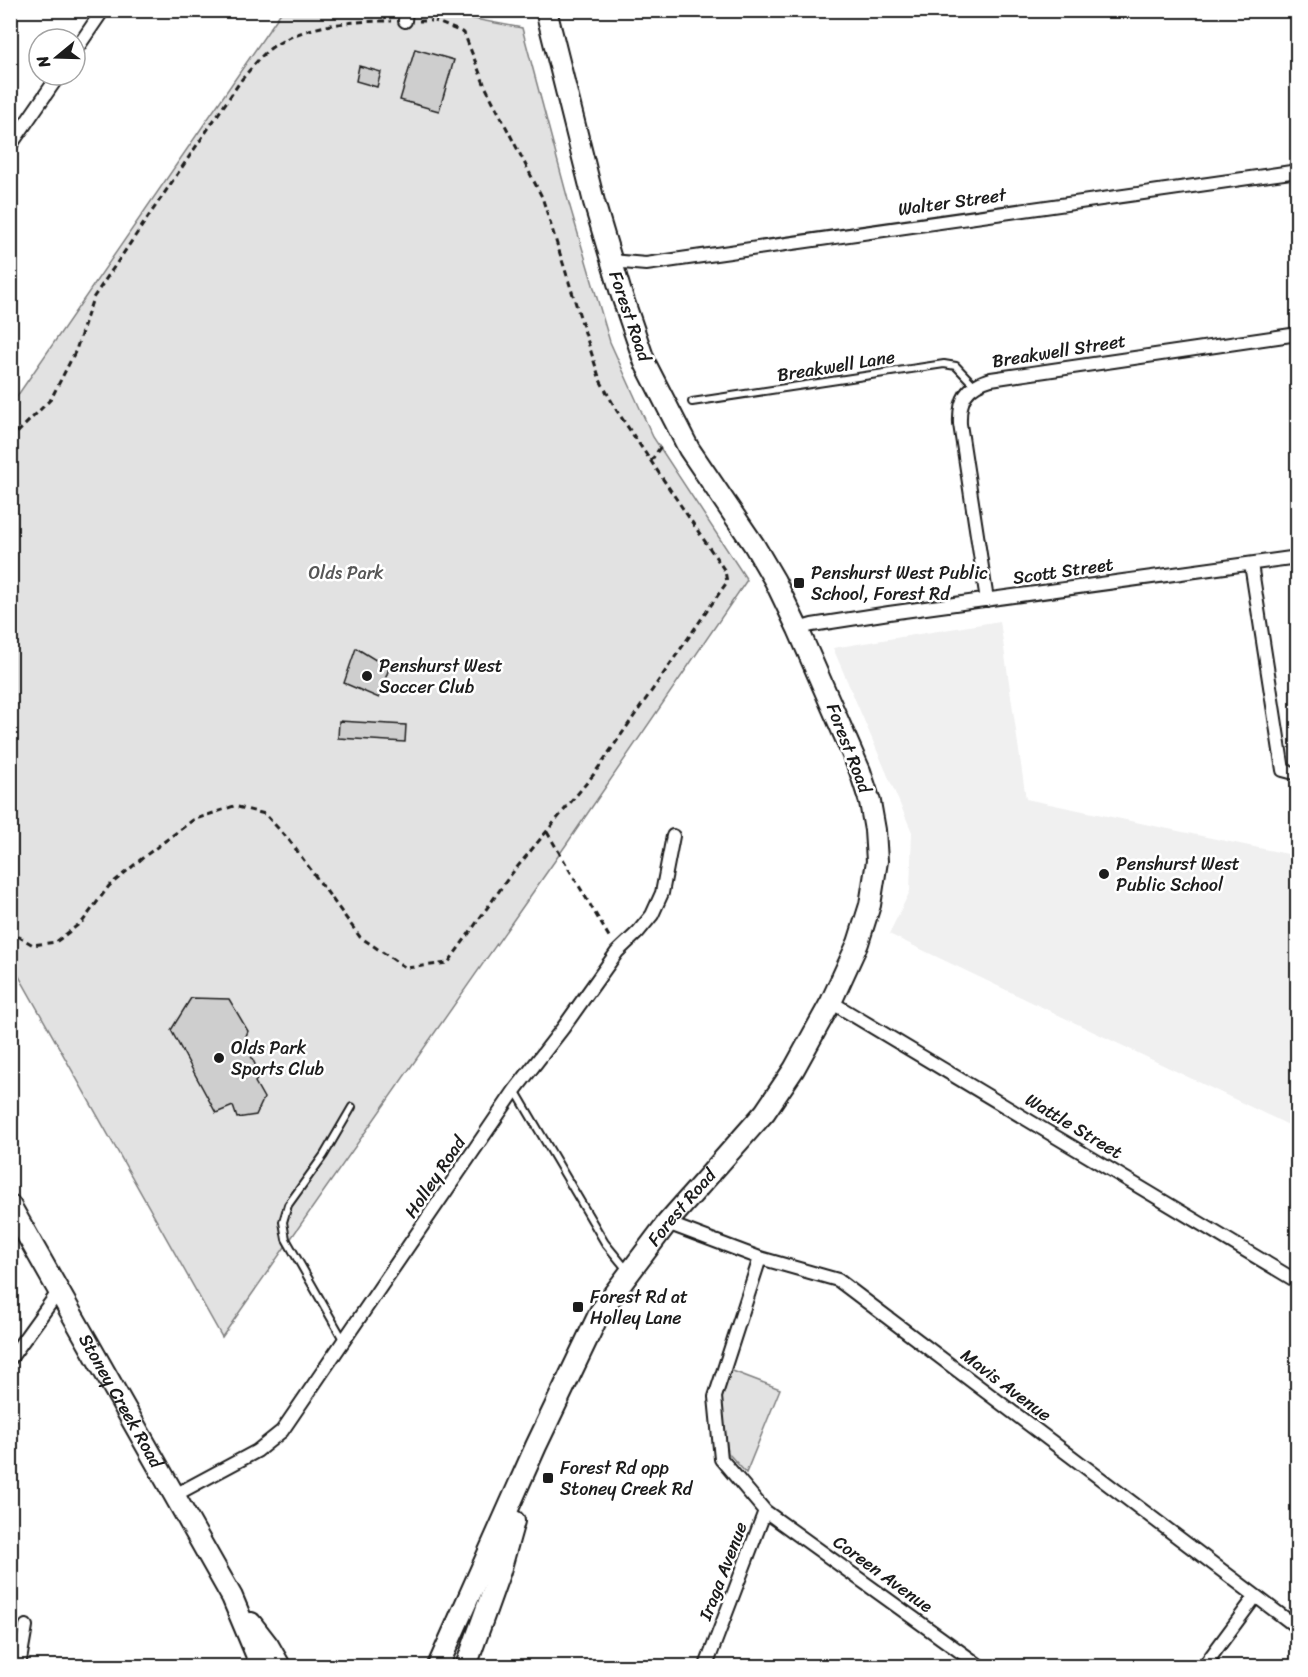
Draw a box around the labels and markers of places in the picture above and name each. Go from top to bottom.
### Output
place label: Penshurst West Public School, Forest Rd [811,557,988,610]
marker: Penshurst West Public School, Forest Rd [792,576,806,590]
place label: Penshurst West Soccer Club [379,650,503,703]
marker: Penshurst West Soccer Club [360,669,374,683]
place label: Penshurst West Public School [1116,848,1240,901]
marker: Penshurst West Public School [1097,867,1111,881]
place label: Olds Park Sports Club [231,1032,325,1085]
marker: Olds Park Sports Club [212,1051,226,1065]
place label: Forest Rd at Holley Lane [590,1281,688,1334]
marker: Forest Rd at Holley Lane [571,1300,585,1314]
place label: Forest Rd opp Stoney Creek Rd [560,1452,694,1505]
marker: Forest Rd opp Stoney Creek Rd [541,1471,555,1485]

